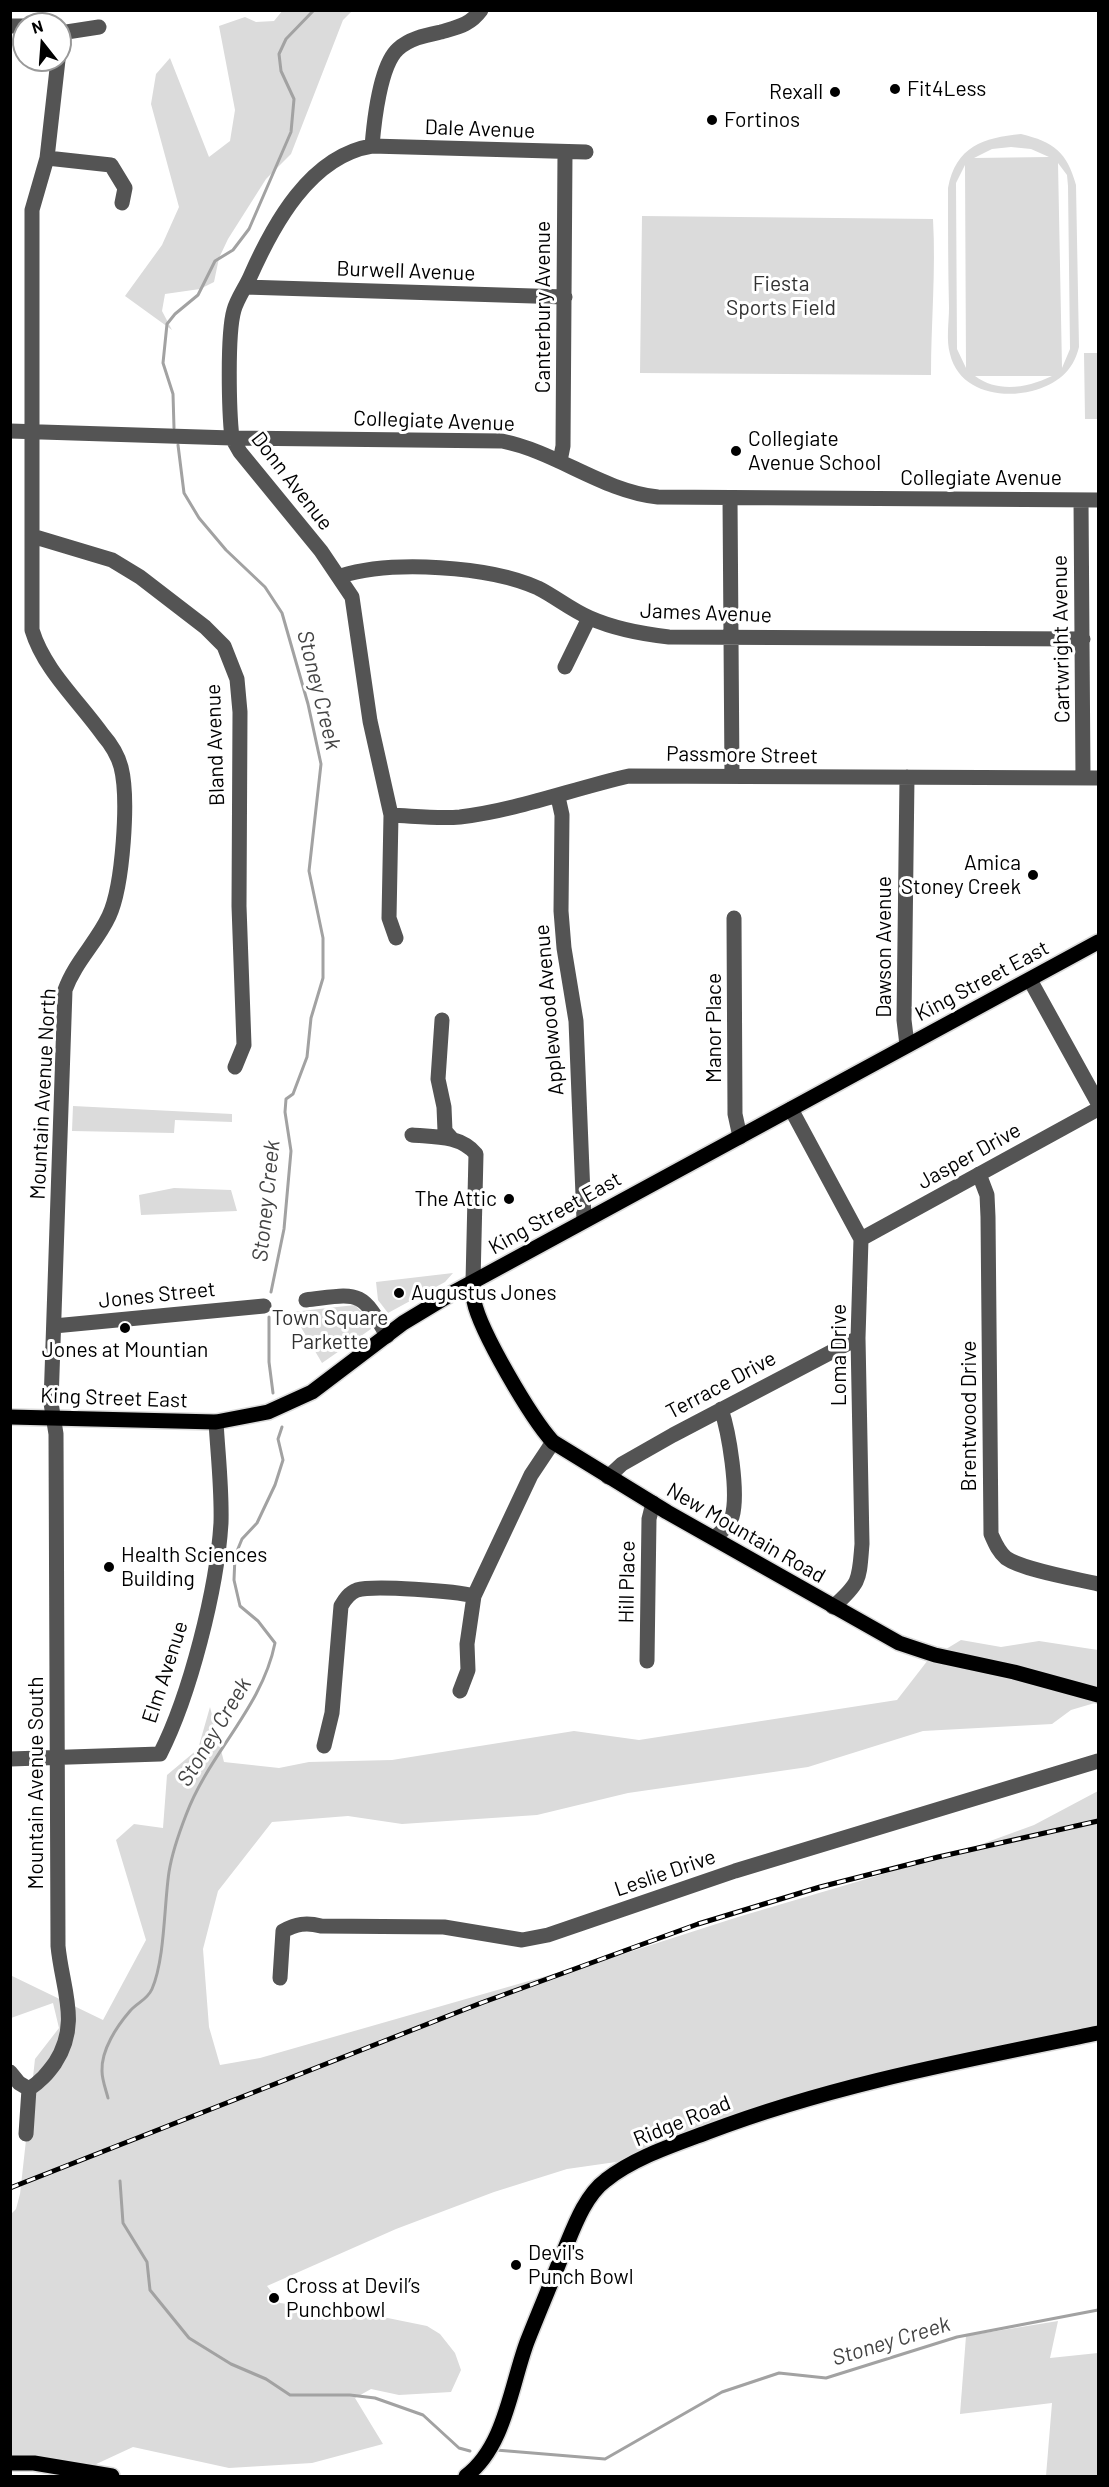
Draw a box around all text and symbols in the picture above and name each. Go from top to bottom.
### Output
north arrow [12,12,72,72]
text: N [29,16,45,37]
place label: Fit4Less [907,76,986,102]
place label: Rexall [769,79,823,105]
marker: Fit4Less [888,82,902,96]
marker: Rexall [828,85,842,99]
place label: Fortinos [724,107,800,133]
marker: Fortinos [705,113,719,127]
street label: Dale Avenue [424,114,536,144]
street label: Canterbury Avenue [530,221,556,393]
street label: Burwell Avenue [336,256,476,286]
park label: Fiesta Sports Field [726,271,836,321]
street label: Collegiate Avenue [353,406,515,436]
place label: Collegiate Avenue School [748,426,881,476]
street label: Donn Avenue [246,427,338,535]
marker: Collegiate Avenue School [729,444,743,458]
street label: Collegiate Avenue [900,465,1062,491]
street label: Cartwright Avenue [1047,555,1075,723]
street label: James Avenue [640,598,772,628]
water label: Stoney Creek [291,628,347,752]
street label: Bland Avenue [200,683,230,807]
street label: Passmore Street [666,741,818,769]
place label: Amica Stoney Creek [901,850,1021,900]
marker: Amica Stoney Creek [1026,868,1040,882]
street label: Dawson Avenue [871,876,897,1018]
street label: Applewood Avenue [529,923,569,1097]
street label: King Street East [911,935,1053,1027]
street label: Manor Place [701,973,727,1083]
street label: Mountain Avenue North [25,988,61,1200]
street label: Jasper Drive [913,1117,1025,1195]
water label: Stoney Creek [246,1139,286,1263]
street label: King Street East [484,1166,626,1260]
place label: The Attic [414,1186,497,1212]
marker: The Attic [502,1192,516,1206]
street label: Jones Street [97,1276,217,1314]
place label: Augustus Jones [411,1280,557,1306]
marker: Augustus Jones [392,1286,406,1300]
street label: Loma Drive [826,1304,852,1406]
park label: Town Square Parkette [272,1305,388,1355]
marker: Jones at Mountian [118,1321,132,1335]
place label: Jones at Mountian [42,1337,208,1363]
street label: Brentwood Drive [956,1341,982,1491]
street label: Terrace Drive [662,1346,780,1424]
street label: King Street East [40,1383,188,1413]
street label: New Mountain Road [662,1477,830,1589]
street label: Hill Place [614,1540,640,1624]
place label: Health Sciences Building [121,1542,267,1592]
marker: Health Sciences Building [102,1560,116,1574]
street label: Elm Avenue [137,1618,193,1726]
water label: Stoney Creek [171,1673,257,1791]
street label: Mountain Avenue South [23,1676,49,1890]
street label: Leslie Drive [611,1844,719,1902]
street label: Ridge Road [630,2090,734,2152]
place label: Devil's Punch Bowl [528,2240,633,2290]
marker: Devil's Punch Bowl [509,2258,523,2272]
place label: Cross at Devil’s Punchbowl [286,2273,420,2323]
marker: Cross at Devil’s Punchbowl [267,2291,281,2305]
water label: Stoney Creek [829,2311,953,2371]

